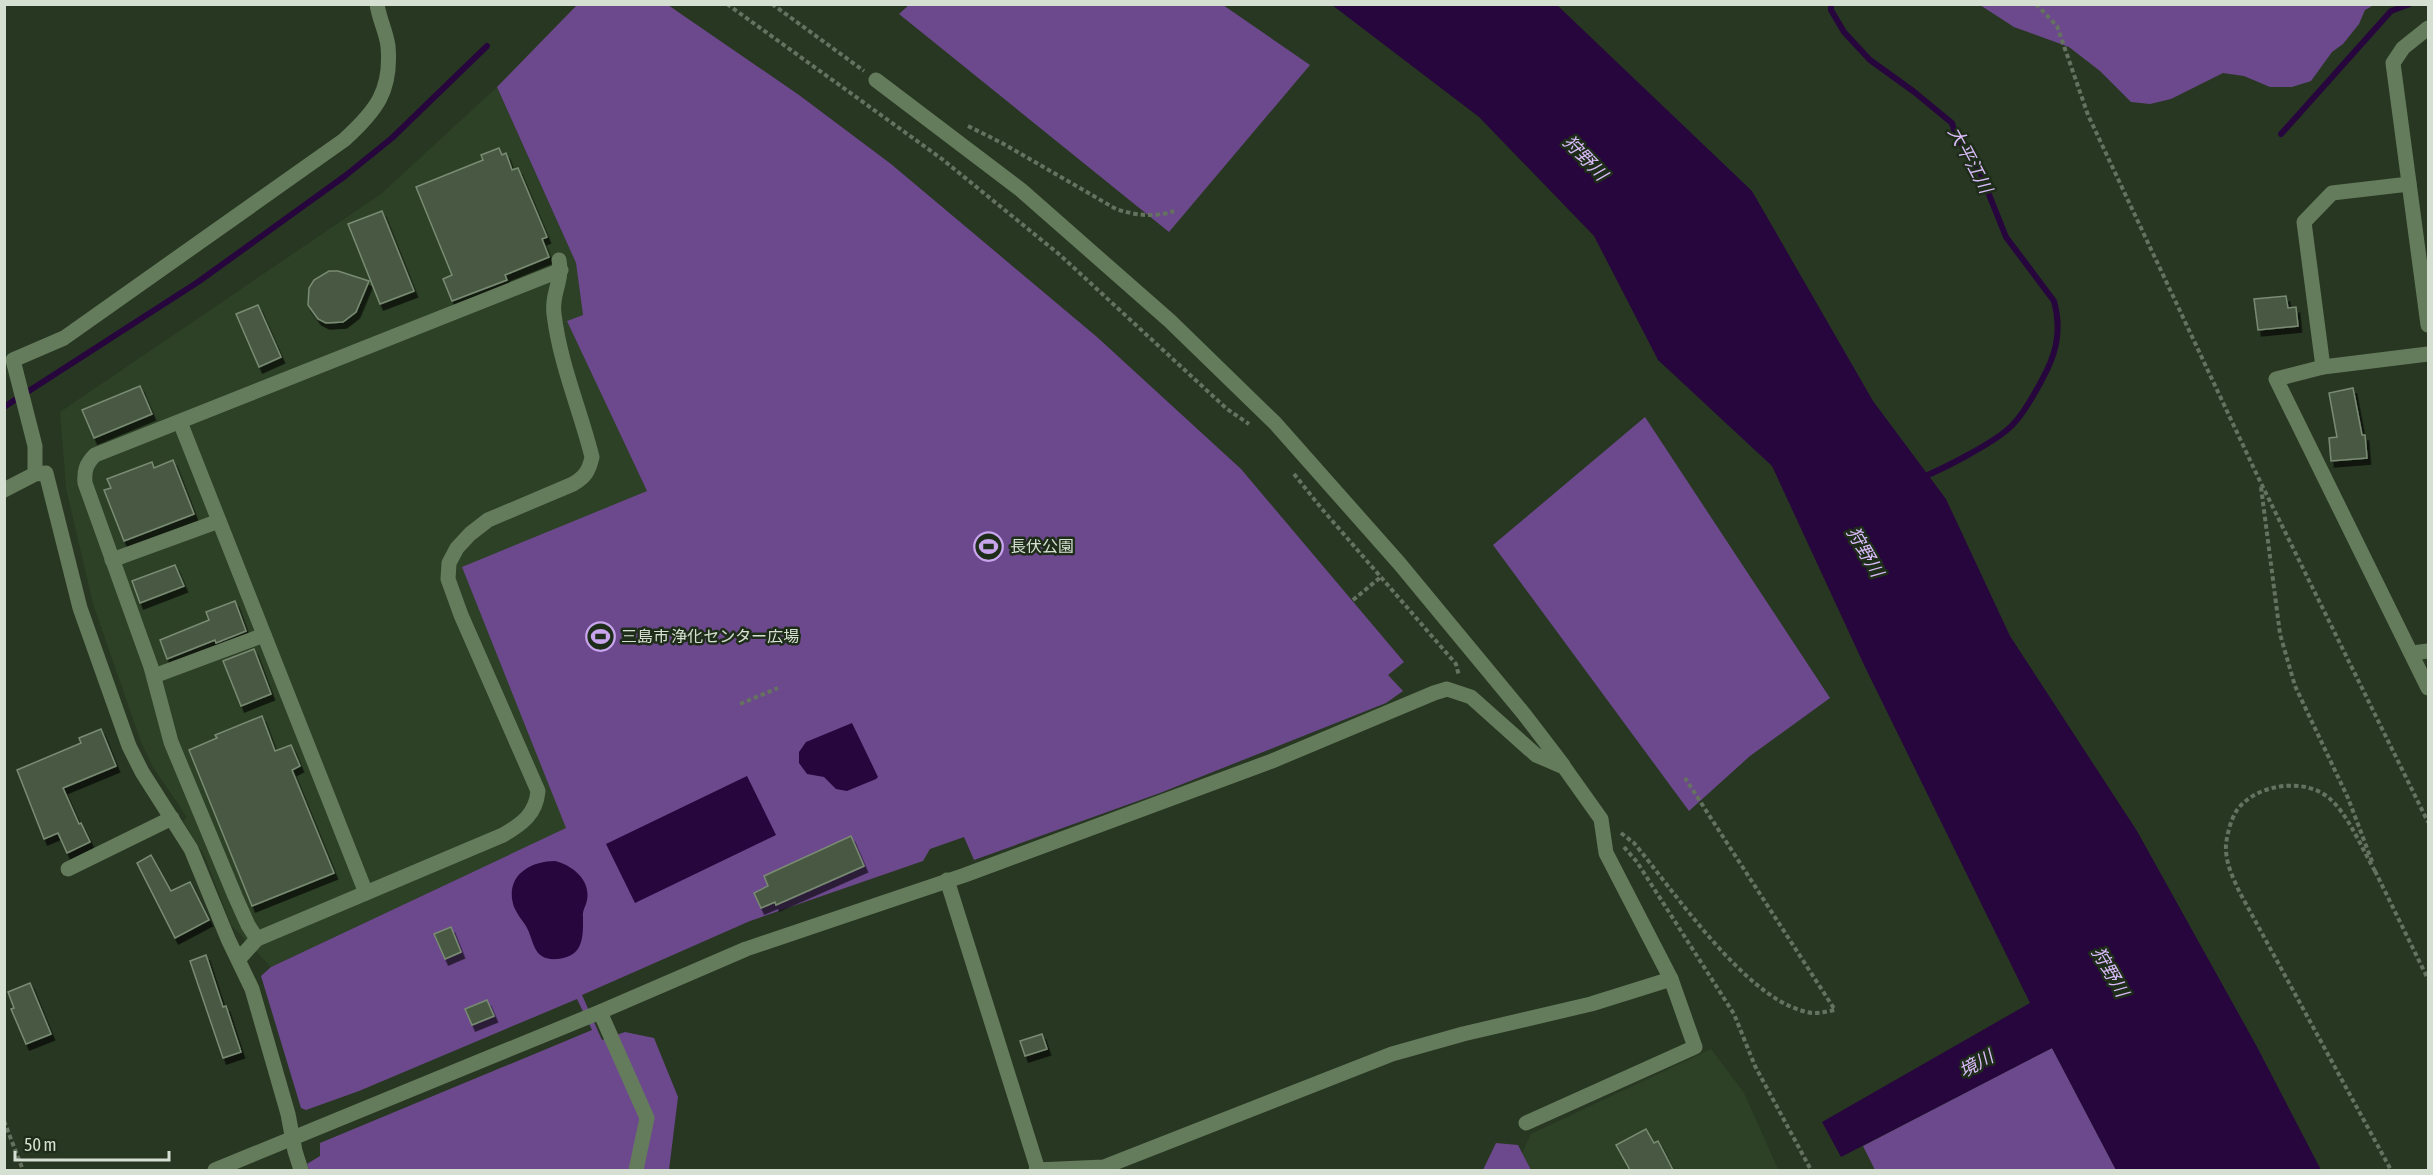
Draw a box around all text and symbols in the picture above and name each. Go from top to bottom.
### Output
water label: 大平江川 [1944,123,1998,198]
water label: 狩野川 [1559,131,1613,186]
water label: 狩野川 [1843,523,1889,582]
sports icon: 長伏公園 [973,530,1005,562]
place label: 長伏公園 [1010,537,1074,555]
sports icon: 三島市 浄化センター広場 [584,620,616,652]
place label: 三島市 浄化センター広場 [621,627,799,645]
water label: 狩野川 [2088,943,2134,1002]
water label: 境川 [1955,1045,1998,1081]
scale bar [15,1124,170,1162]
text: 50 m [24,1134,56,1155]

